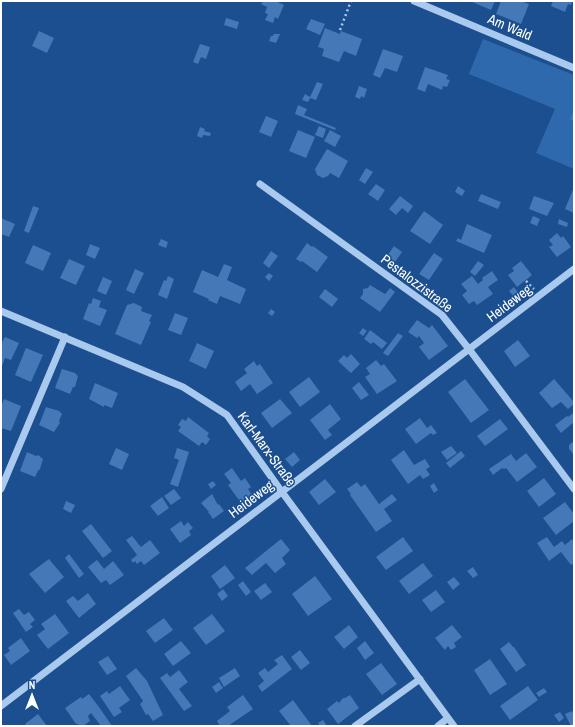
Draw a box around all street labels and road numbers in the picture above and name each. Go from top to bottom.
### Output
street label: Am Wald [484,9,535,44]
street label: Pestalozzistraße [377,250,457,316]
street label: Heideweg [483,280,536,326]
street label: Karl-Marx-Straße [234,408,300,490]
street label: Heideweg [225,476,278,522]

